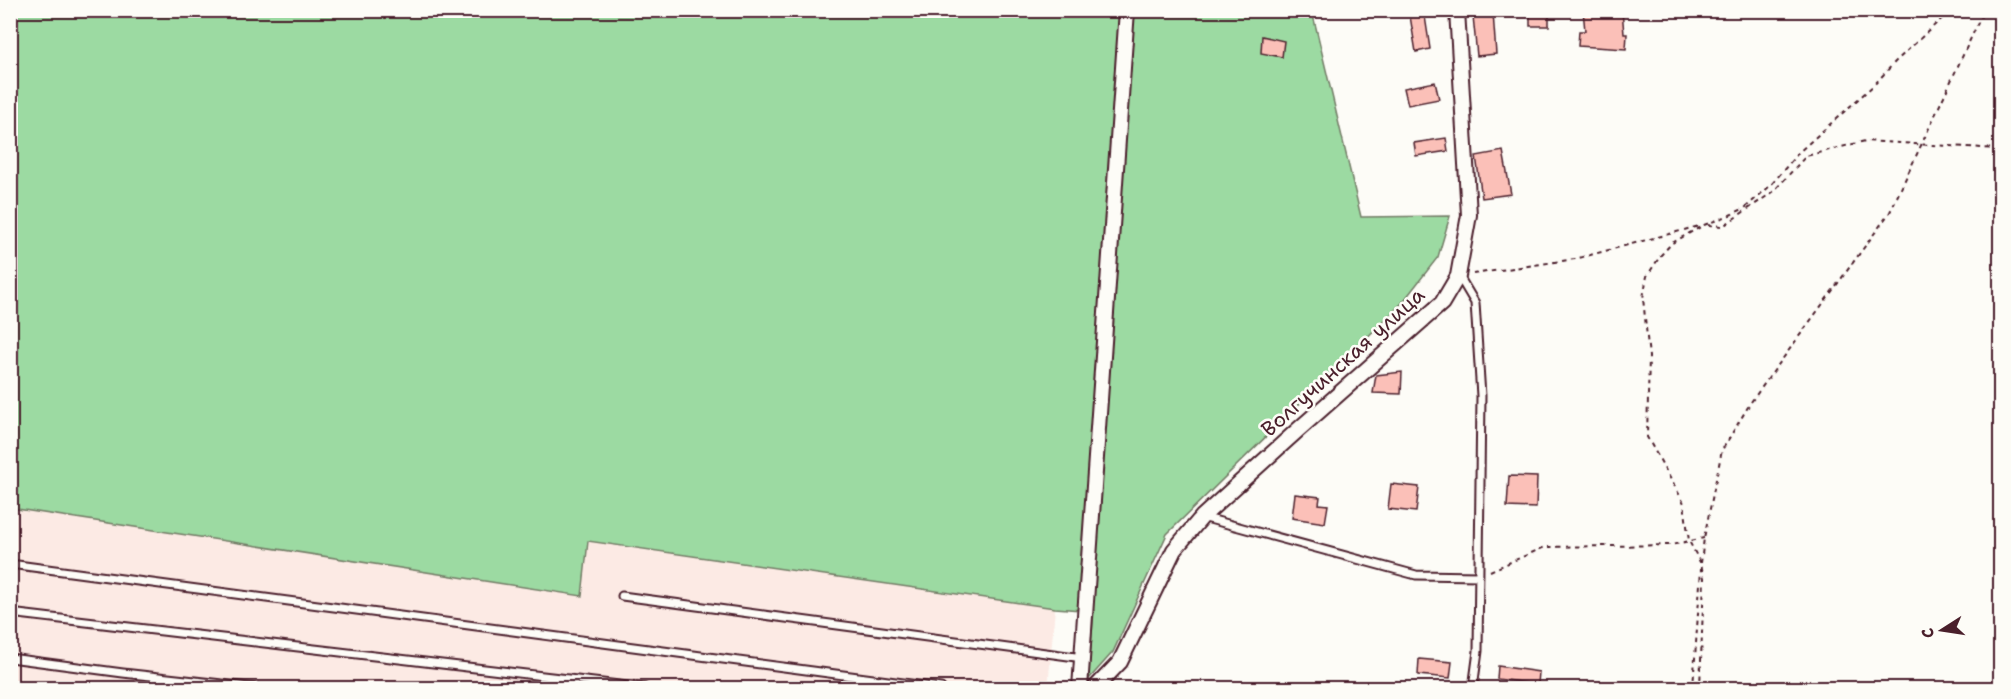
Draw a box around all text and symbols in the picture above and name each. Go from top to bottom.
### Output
street label: Волгучинская улица [1255,281,1431,443]
north arrow [1912,600,1972,660]
text: С [1916,626,1939,640]

